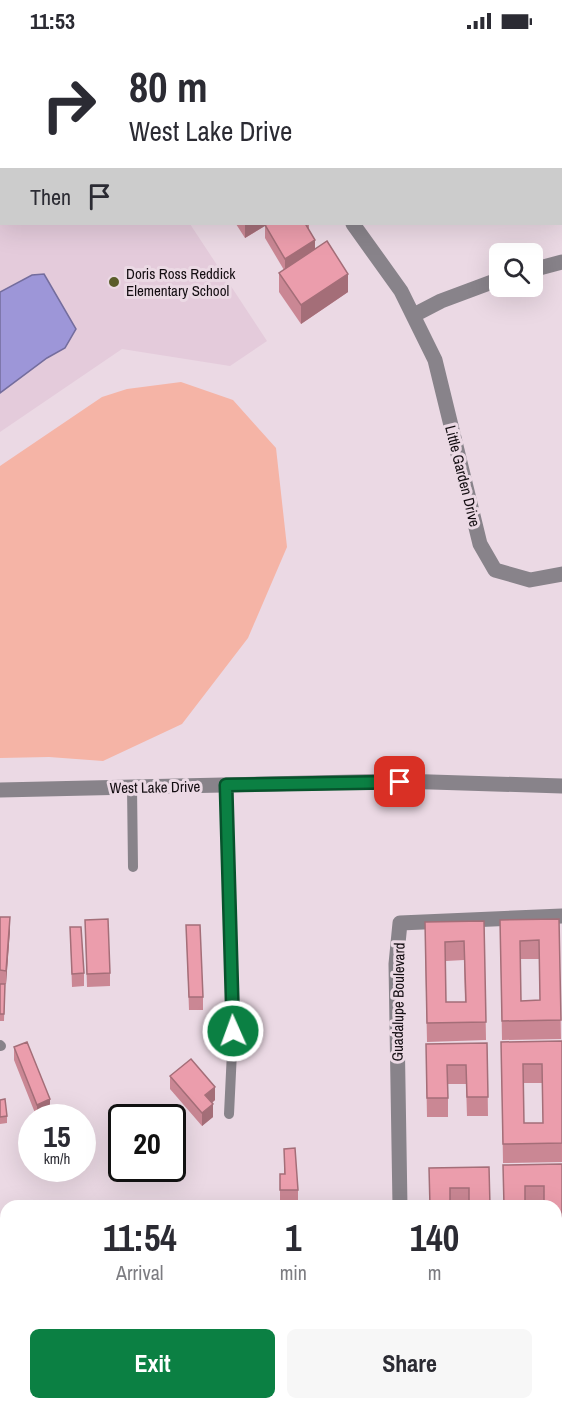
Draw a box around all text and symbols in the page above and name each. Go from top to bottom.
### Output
text: 11:53 [30,6,75,36]
text: 80 m [129,59,208,115]
icon: right [30,66,108,144]
text: West Lake Drive [129,113,292,149]
icon: arrive [83,180,116,213]
text: Then [30,182,71,212]
map controls [489,243,543,297]
button: search [489,243,543,297]
place label: Doris Ross Reddick Elementary School [126,263,236,301]
marker: Doris Ross Reddick Elementary School [107,275,121,289]
street label: Little Garden Drive [440,423,486,529]
pin [374,756,425,807]
icon: arrive [383,765,416,798]
street label: West Lake Drive [109,776,201,798]
street label: Guadalupe Boulevard [386,942,410,1062]
position arrow [201,999,265,1063]
speed limit sign: 20 [108,1104,186,1182]
text: 15 [43,1116,71,1156]
text: km/h [44,1148,70,1169]
text: 11:54 [103,1214,177,1262]
text: 1 [285,1214,302,1262]
text: 140 [410,1214,459,1262]
text: Arrival [116,1259,164,1286]
text: min [280,1259,307,1286]
text: m [428,1259,441,1286]
button: Exit [30,1329,275,1398]
button: Share [287,1329,532,1398]

